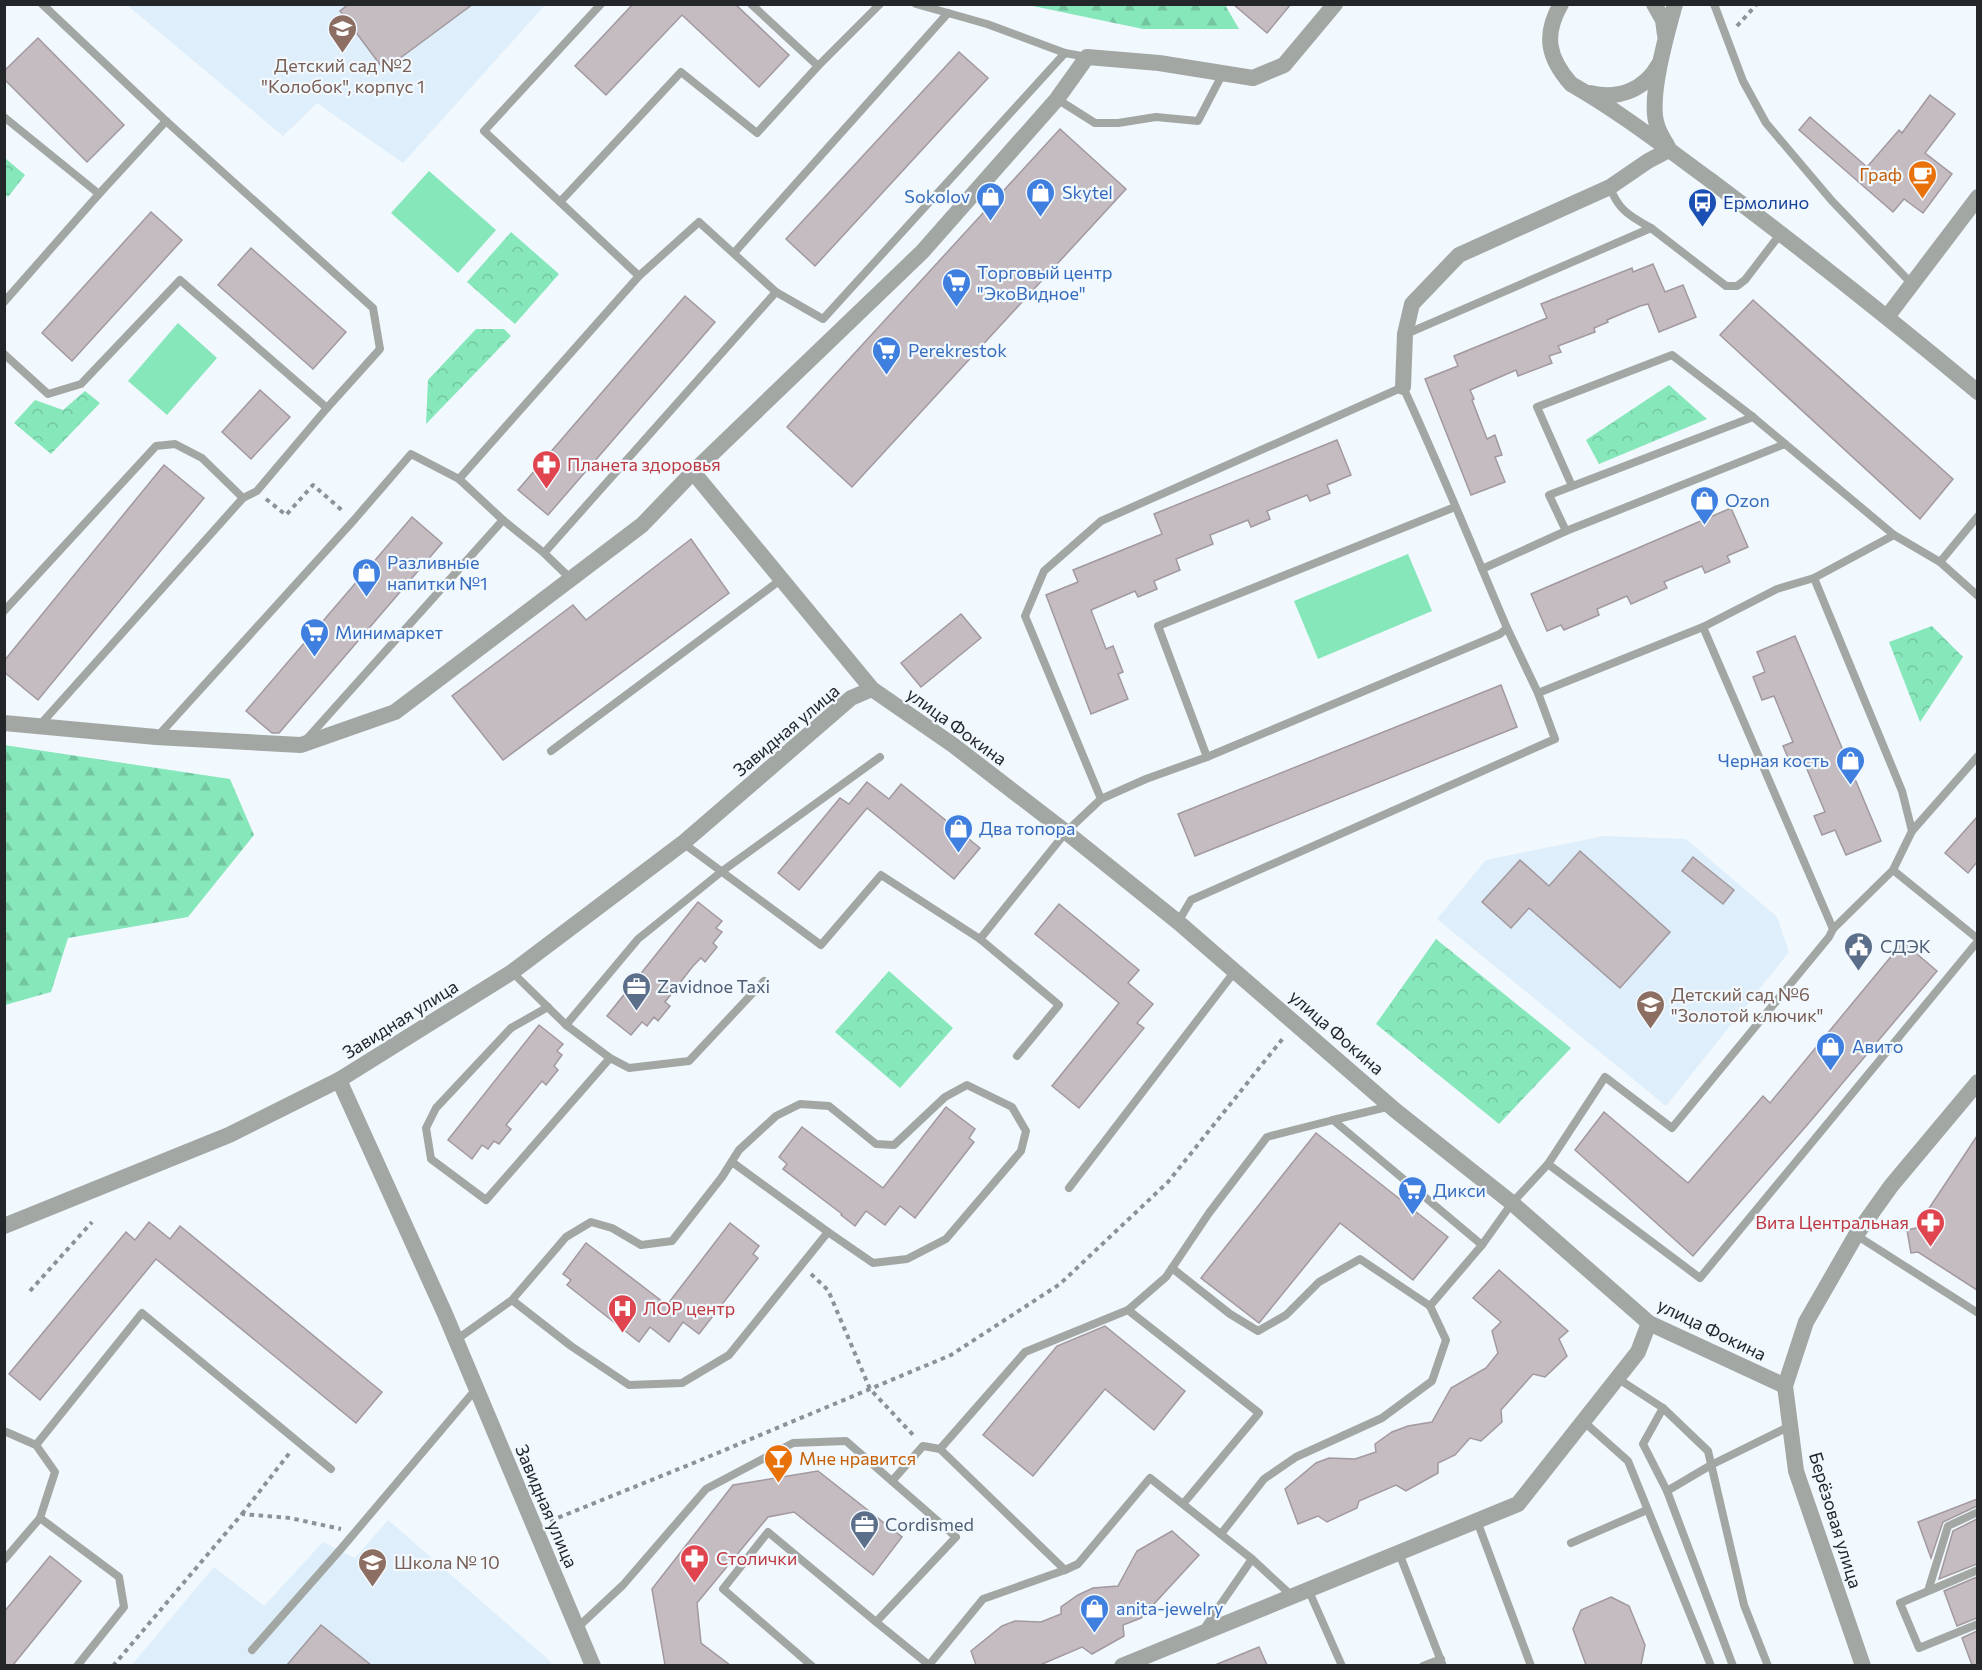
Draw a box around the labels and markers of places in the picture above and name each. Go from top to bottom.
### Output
school or university icon: Детский сад №2 "Колобок", корпус 1 [327,12,359,54]
place label: Детский сад №2 "Колобок", корпус 1 [261,54,425,97]
cafe icon: Граф [1907,158,1939,200]
place label: Граф [1859,163,1902,185]
shop icon: Skytel [1025,176,1057,218]
shop icon: Sokolov [975,180,1007,222]
place label: Skytel [1062,181,1113,203]
place label: Sokolov [904,185,970,207]
bus stop icon: Ермолино [1686,186,1718,228]
place label: Ермолино [1723,191,1809,213]
place label: Торговый центр "ЭкоВидное" [977,261,1113,304]
supermarket icon: Торговый центр "ЭкоВидное" [940,266,972,308]
supermarket icon: Perekrestok [871,334,903,376]
place label: Perekrestok [908,339,1007,361]
pharmacy icon: Планета здоровья [530,448,562,490]
place label: Планета здоровья [567,453,721,475]
shop icon: Ozon [1688,484,1720,526]
place label: Ozon [1725,489,1770,511]
place label: Разливные напитки №1 [387,551,488,594]
shop icon: Разливные напитки №1 [350,556,382,598]
supermarket icon: Минимаркет [298,616,330,658]
place label: Минимаркет [335,621,444,643]
shop icon: Черная кость [1834,744,1866,786]
place label: Черная кость [1718,749,1829,771]
shop icon: Два топора [942,812,974,854]
place label: Два топора [979,817,1075,839]
public building icon: СДЭК [1843,930,1875,972]
place label: СДЭК [1880,935,1931,957]
office icon: Zavidnoe Taxi [620,970,652,1012]
place label: Zavidnoe Taxi [657,975,770,997]
place label: Детский сад №6 "Золотой ключик" [1671,983,1824,1026]
school or university icon: Детский сад №6 "Золотой ключик" [1634,988,1666,1030]
shop icon: Авито [1815,1030,1847,1072]
place label: Авито [1852,1035,1903,1057]
supermarket icon: Дикси [1396,1174,1428,1216]
place label: Дикси [1433,1179,1486,1201]
pharmacy icon: Вита Центральная [1914,1206,1946,1248]
place label: Вита Центральная [1755,1211,1909,1233]
hospital icon: ЛОР центр [606,1292,638,1334]
place label: ЛОР центр [643,1297,735,1319]
bar icon: Мне нравится [762,1442,794,1484]
place label: Мне нравится [799,1447,916,1469]
office icon: Cordismed [848,1508,880,1550]
place label: Cordismed [885,1513,974,1535]
pharmacy icon: Столички [679,1542,711,1584]
school or university icon: Школа № 10 [357,1546,389,1588]
place label: Столички [716,1547,797,1569]
place label: Школа № 10 [394,1551,500,1573]
shop icon: anita-jewelry [1079,1592,1111,1634]
place label: anita-jewelry [1116,1597,1223,1619]

